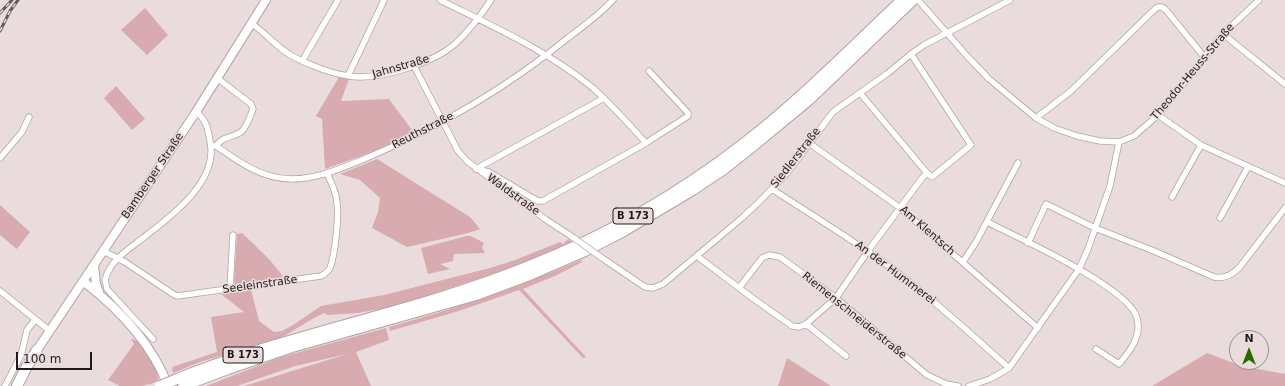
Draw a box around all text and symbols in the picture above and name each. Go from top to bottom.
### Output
street label: Theodor-Heuss-Straße [1149,21,1237,123]
street label: Jahnstraße [371,53,431,81]
street label: Reuthstraße [390,110,456,152]
street label: Siedlerstraße [768,125,824,191]
street label: Bamberger Straße [119,130,187,222]
street label: Waldstraße [484,171,542,219]
street label: Am Klentsch [897,203,957,259]
road number: B 173 [613,208,653,224]
street label: An der Hummerei [852,238,938,308]
street label: Riemenschneiderstraße [799,270,909,362]
street label: Seeleinstraße [222,273,298,297]
north arrow [1229,330,1269,370]
text: N [1244,332,1254,345]
scale bar [18,344,94,370]
road number: B 173 [223,347,263,363]
text: 100 m [23,352,61,366]

